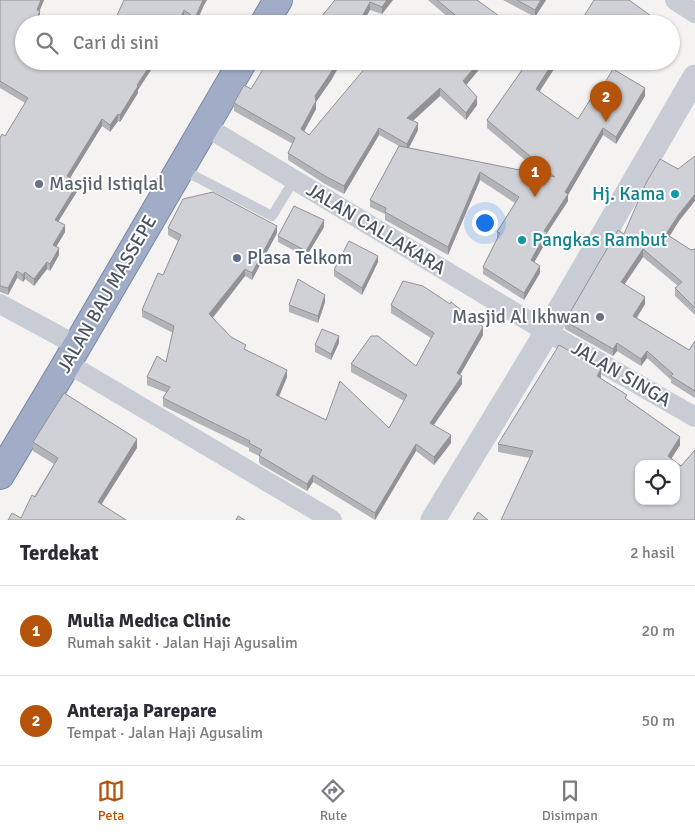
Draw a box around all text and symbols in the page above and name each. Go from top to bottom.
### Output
search box [15,15,680,70]
icon: search [33,29,61,57]
text: Cari di sini [73,31,159,55]
pin: 2 [590,81,622,122]
pin: 1 [519,156,551,197]
place label: Masjid Istiqlal [49,172,164,196]
marker: Masjid Istiqlal [33,178,45,190]
street label: JALAN CALLAKARA [302,178,450,280]
place label: Hj. Kama [592,182,665,206]
marker: Hj. Kama [669,188,681,200]
your location [472,210,498,236]
street label: JALAN BAU MASSEPE [52,211,162,377]
place label: Pangkas Rambut [532,228,668,252]
marker: Pangkas Rambut [516,234,528,246]
place label: Plasa Telkom [247,246,352,270]
marker: Plasa Telkom [231,252,243,264]
place label: Masjid Al Ikhwan [452,305,590,329]
marker: Masjid Al Ikhwan [594,311,606,323]
street label: JALAN SINGA [567,336,675,412]
map controls [635,460,680,505]
button: locate [635,460,680,505]
text: Terdekat [20,540,99,566]
text: 2 hasil [630,543,675,563]
text: Mulia Medica Clinic [67,609,231,633]
text: 1 [32,621,40,641]
text: 20 m [641,621,675,641]
text: Rumah sakit · Jalan Haji Agusalim [67,633,298,653]
text: Anteraja Parepare [67,699,217,723]
text: 2 [32,711,40,731]
text: 50 m [641,711,675,731]
text: Tempat · Jalan Haji Agusalim [67,723,263,743]
tab: Peta [97,777,125,824]
tab: Rute [319,777,347,824]
tab: Disimpan [542,777,598,824]

